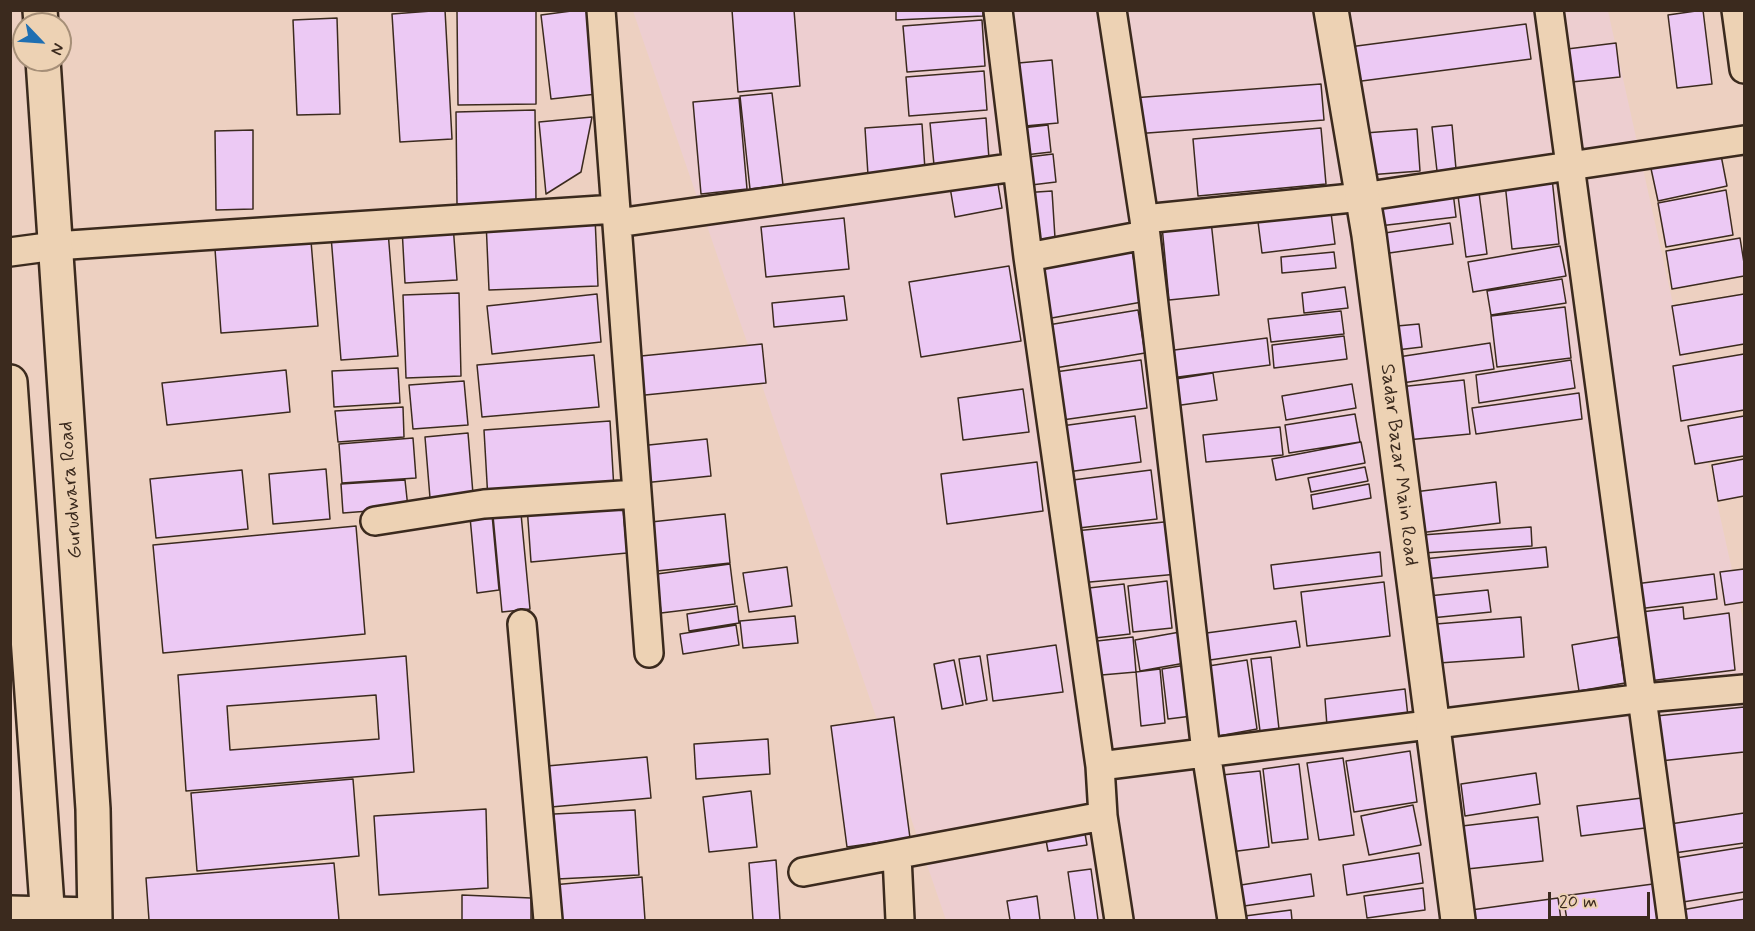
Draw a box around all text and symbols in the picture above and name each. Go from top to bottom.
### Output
north arrow [12,12,72,72]
text: N [45,40,69,58]
street label: Sadar Bazar Main Road [1374,363,1422,567]
street label: Gurudwara Road [55,420,89,560]
scale bar [1551,880,1653,918]
text: 20 m [1559,890,1597,914]

